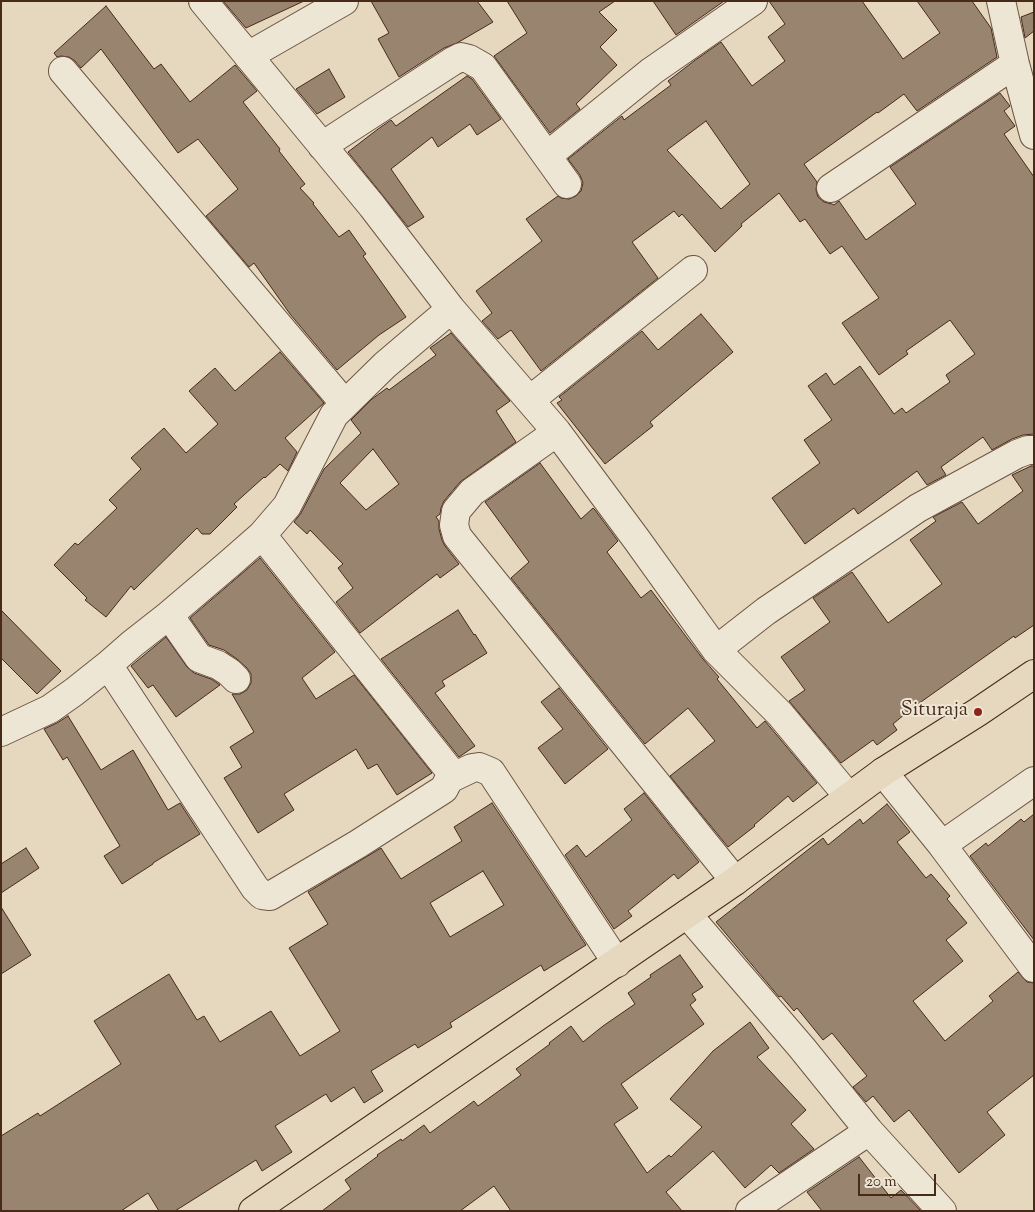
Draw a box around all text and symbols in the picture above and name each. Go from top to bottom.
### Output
place label: Situraja [901,700,968,724]
marker: Situraja [972,706,984,718]
scale bar [860,1164,938,1196]
text: 20 m [866,1172,897,1193]

